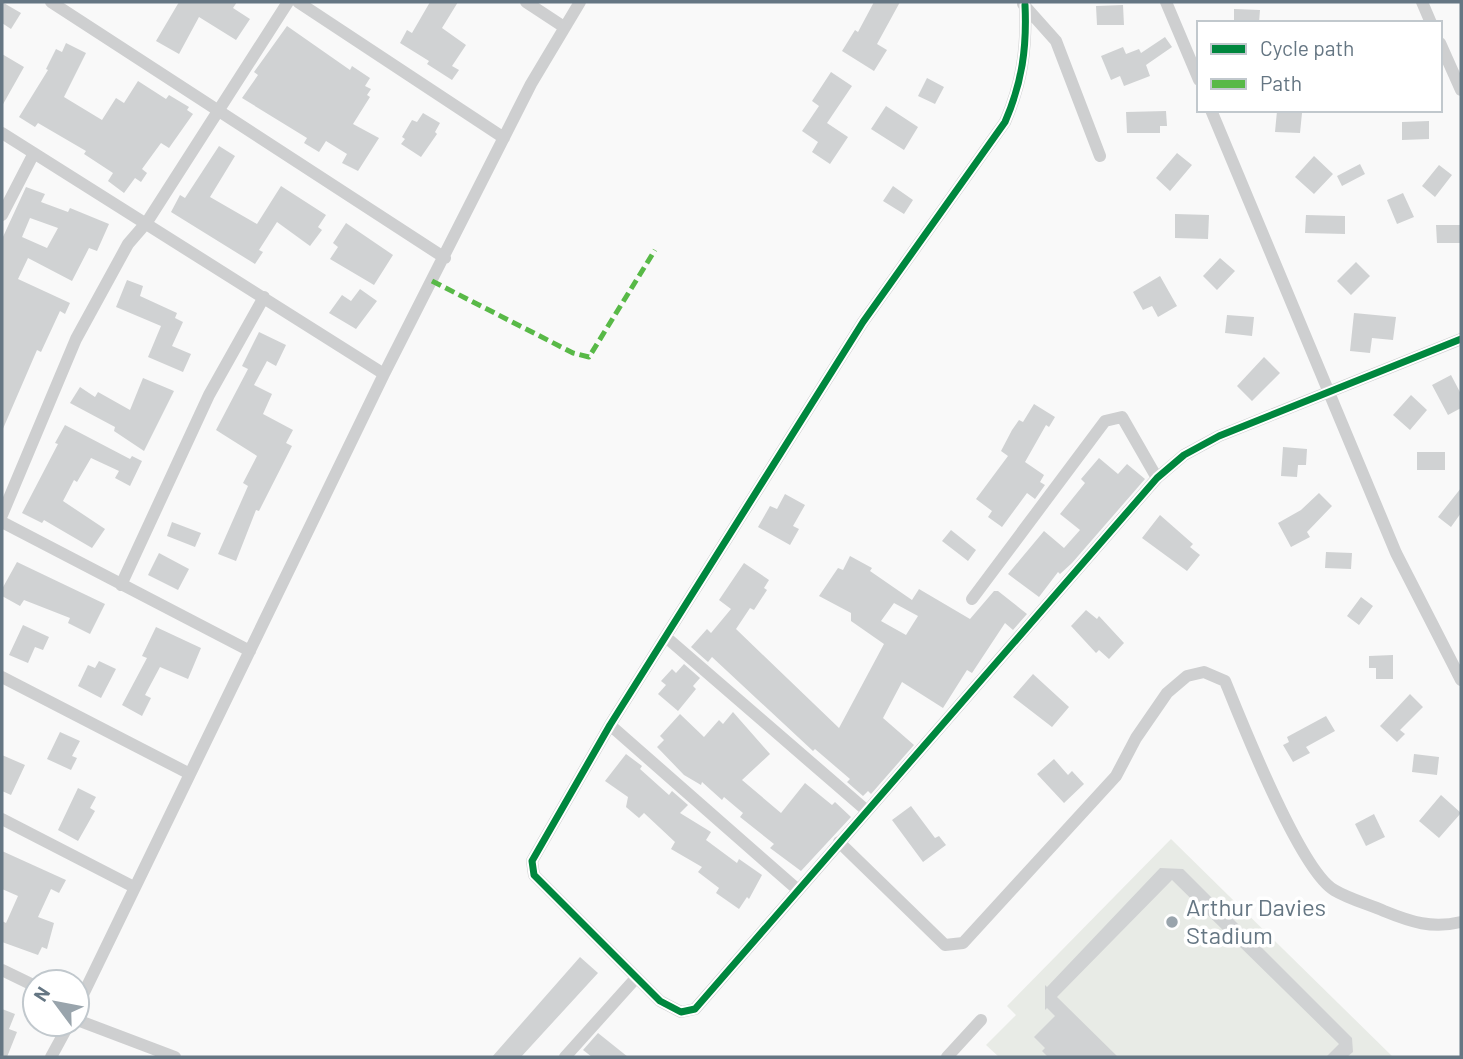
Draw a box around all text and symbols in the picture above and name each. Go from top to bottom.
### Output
legend [1197,21,1442,112]
text: Cycle path [1260,35,1354,60]
text: Path [1260,70,1302,95]
place label: Arthur Davies Stadium [1186,892,1326,949]
marker: Arthur Davies Stadium [1164,914,1180,930]
north arrow [21,968,91,1038]
text: N [28,982,54,1005]

